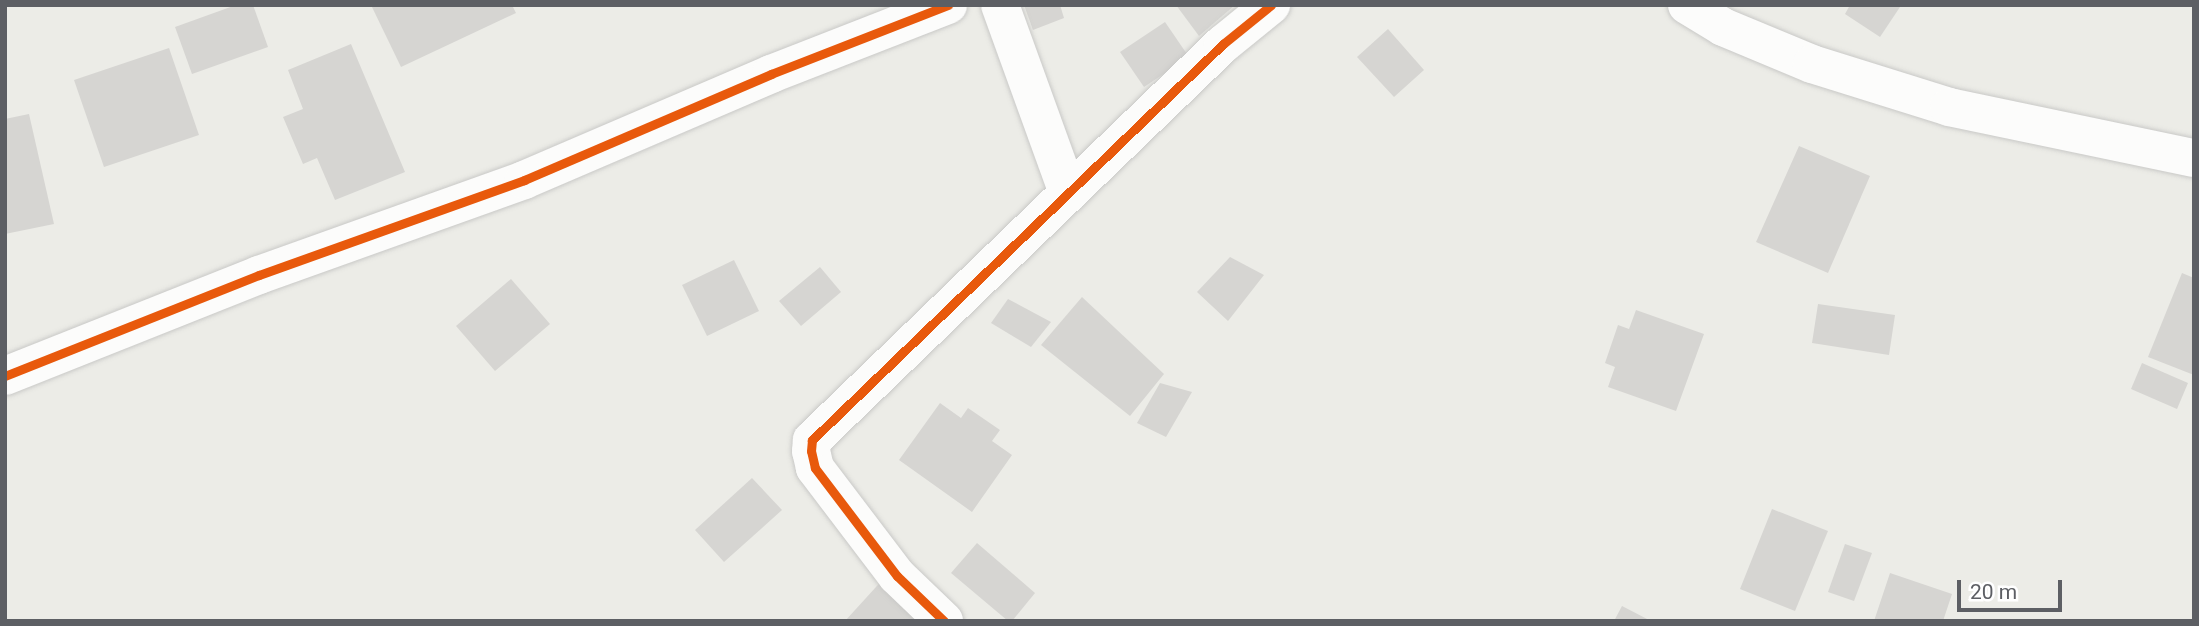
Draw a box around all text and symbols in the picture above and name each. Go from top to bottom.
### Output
scale bar [1961,566,2066,610]
text: 20 m [1970,580,2017,604]

